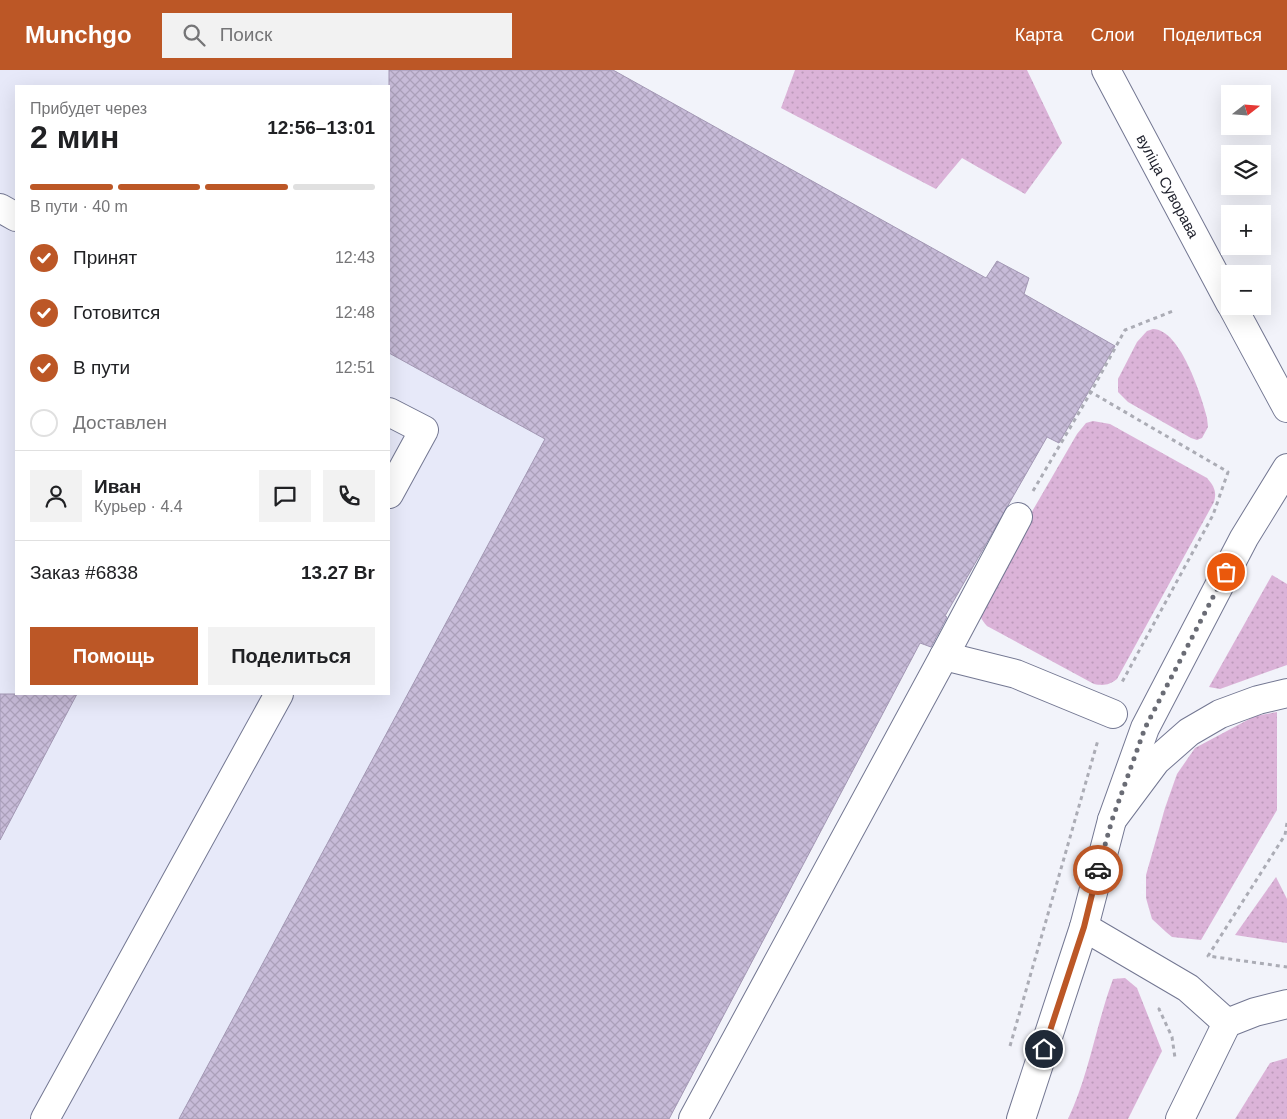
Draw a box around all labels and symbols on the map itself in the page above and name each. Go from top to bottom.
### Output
north arrow [1221,85,1271,135]
street label: вуліца Суворава [1133,131,1203,241]
pin [1205,551,1247,593]
courier [1073,845,1123,895]
pin [1023,1028,1065,1070]

